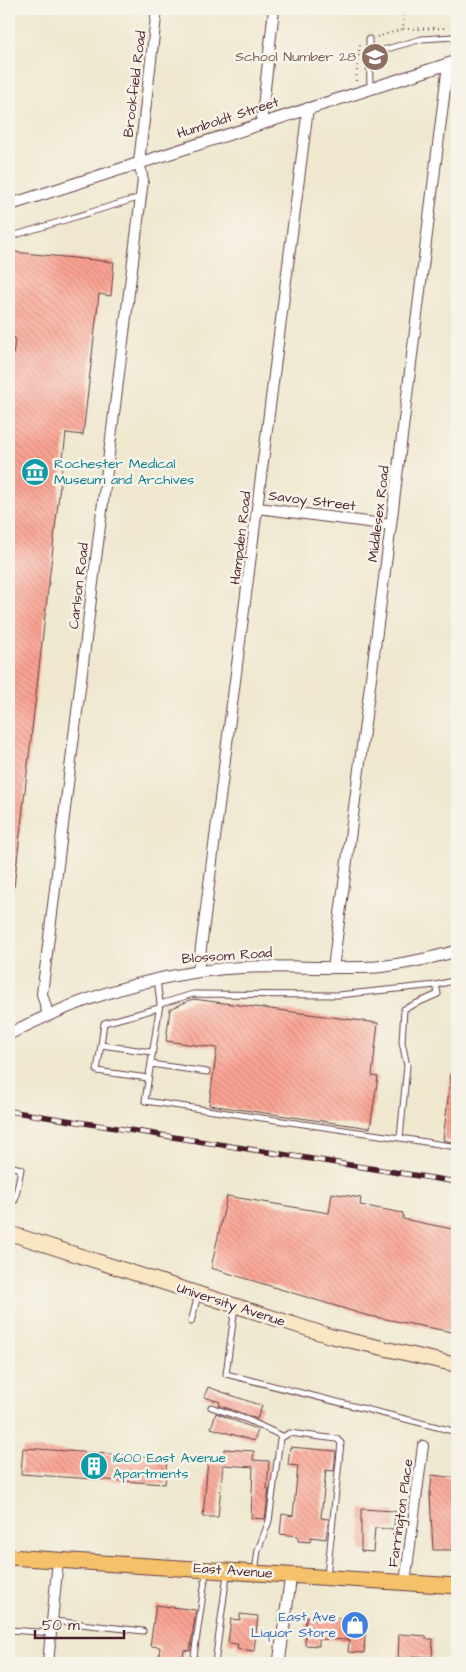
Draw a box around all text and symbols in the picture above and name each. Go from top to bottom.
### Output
street label: Brookfield Road [119,30,151,138]
school or university icon: School Number 28 [360,42,390,72]
place label: School Number 28 [235,47,356,67]
street label: Humboldt Street [174,92,282,144]
place label: Rochester Medical Museum and Archives [54,454,194,490]
museum icon: Rochester Medical Museum and Archives [20,457,50,487]
street label: Middlesex Road [363,465,395,563]
street label: Savoy Street [267,486,357,516]
street label: Hampden Road [225,490,257,586]
street label: Carlson Road [64,542,94,630]
street label: Blossom Road [181,943,273,969]
street label: University Avenue [174,1278,288,1332]
place label: 1600 East Avenue Apartments [113,1448,226,1484]
building icon: 1600 East Avenue Apartments [79,1451,109,1481]
street label: Farrington Place [383,1457,419,1569]
street label: East Avenue [193,1558,274,1584]
scale bar [35,1607,124,1639]
place label: East Ave Liquor Store [251,1607,336,1643]
shop icon: East Ave Liquor Store [340,1610,370,1640]
text: 50 m [42,1615,80,1636]

